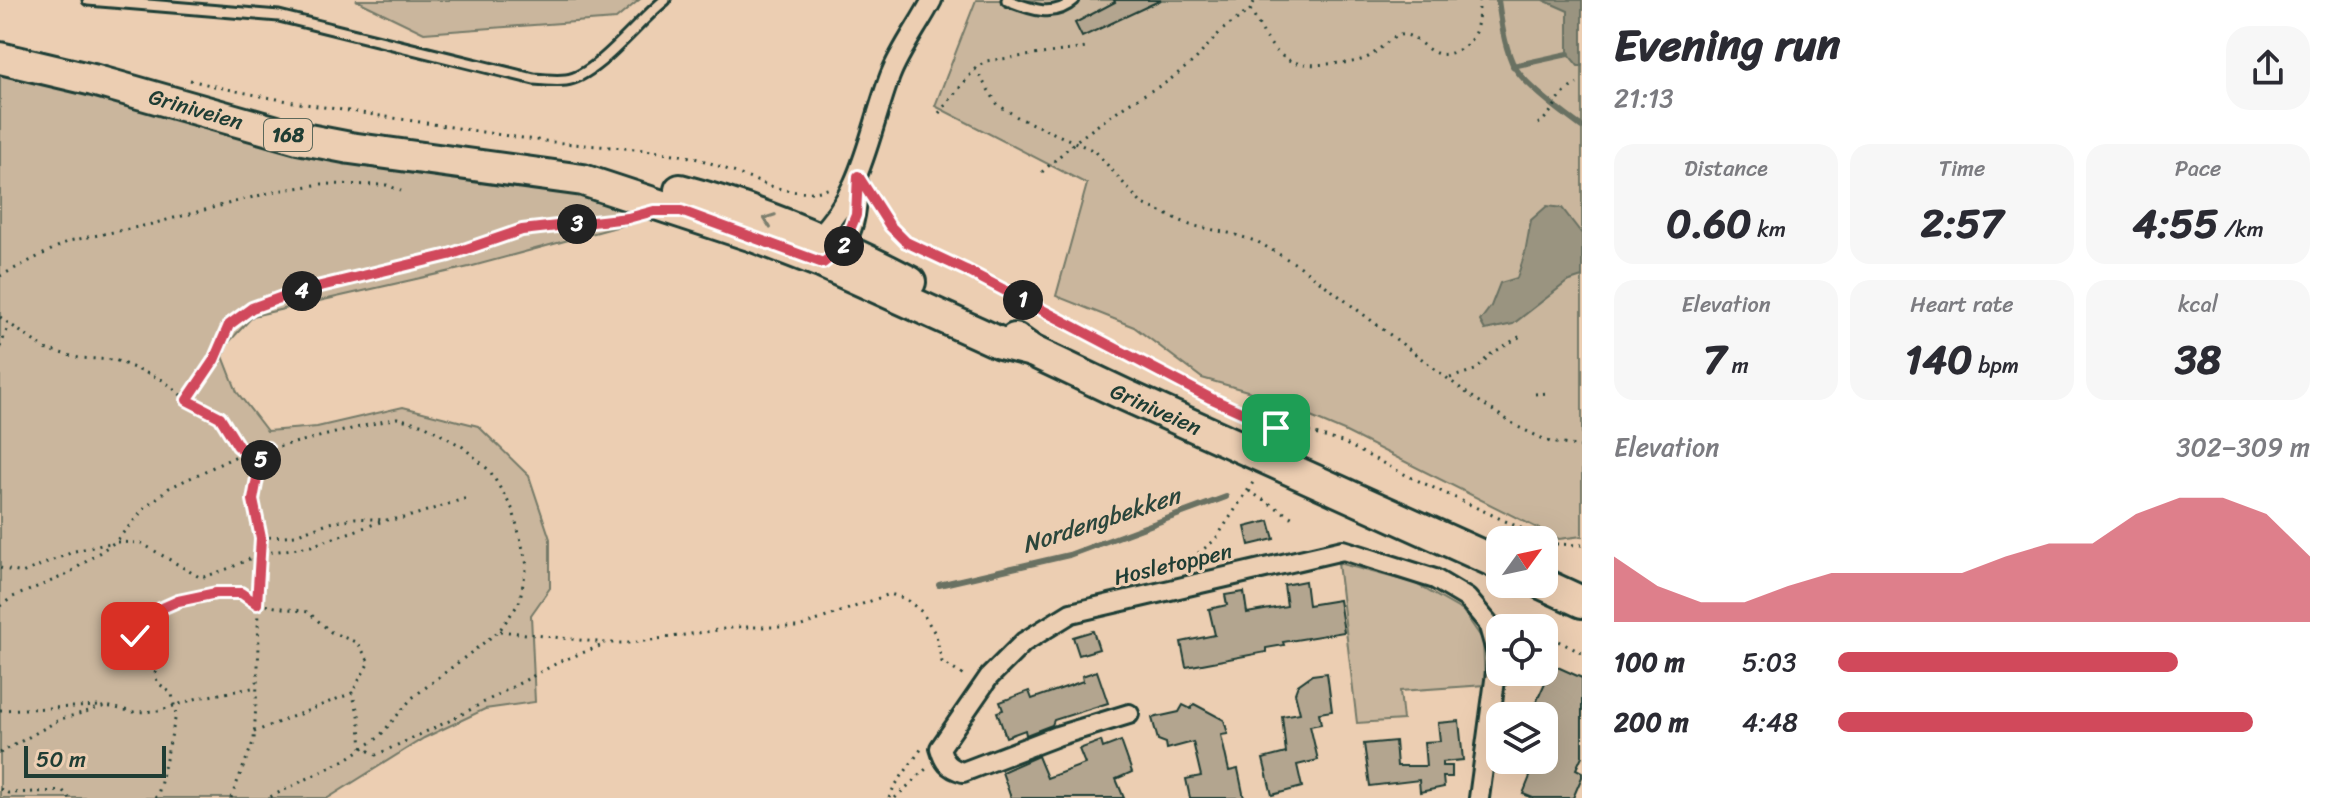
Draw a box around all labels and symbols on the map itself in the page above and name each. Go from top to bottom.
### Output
street label: Griniveien [144,77,248,141]
road number: 168 [264,119,312,151]
pin: 3 [557,204,597,244]
one-way arrow [763,213,777,230]
pin: 2 [824,226,864,266]
pin: 4 [282,271,322,311]
pin: 1 [1003,280,1043,320]
street label: Griniveien [1104,371,1208,447]
pin [1242,394,1310,462]
pin: 5 [241,440,281,480]
water label: Nordengbekken [1017,474,1188,565]
north arrow [1486,526,1558,598]
street label: Hosletoppen [1110,531,1236,597]
pin [101,602,169,670]
scale bar [24,742,166,778]

